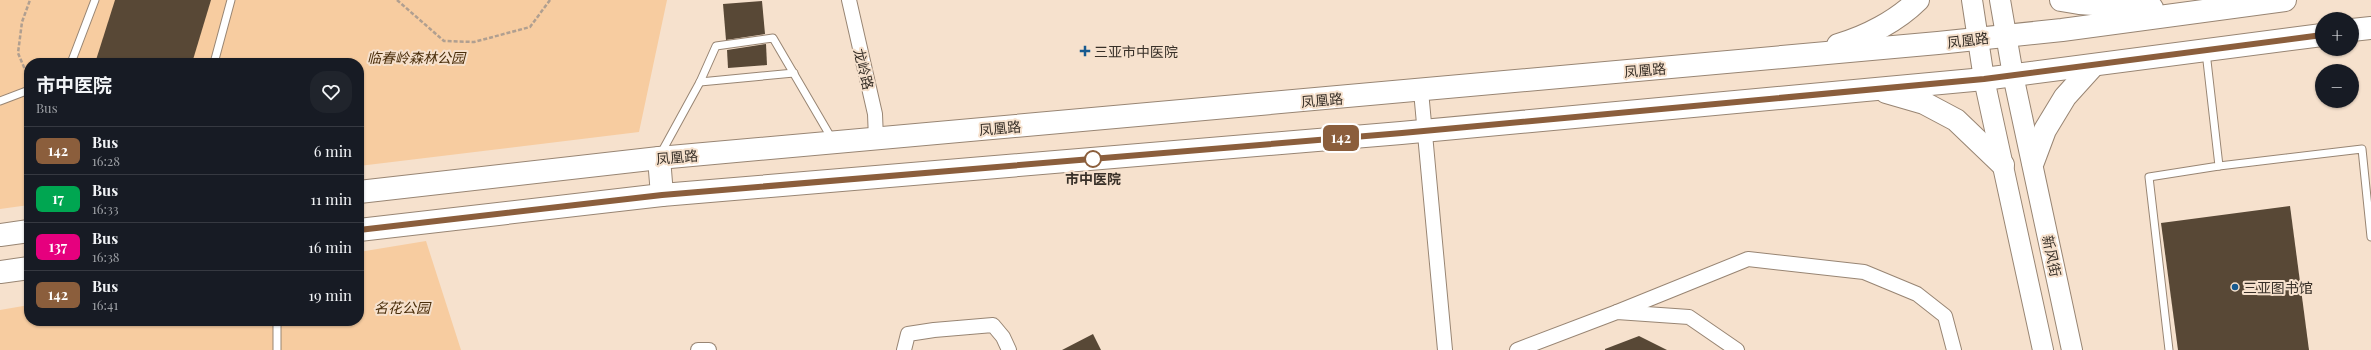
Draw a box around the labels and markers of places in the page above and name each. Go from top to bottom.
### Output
place label: 三亚市中医院 [1094,42,1178,61]
marker: 三亚市中医院 [1079,45,1091,57]
marker: 市中医院 [1084,150,1102,168]
place label: 市中医院 [1065,169,1121,188]
place label: 三亚图书馆 [2243,278,2313,297]
marker: 三亚图书馆 [2230,282,2240,292]

